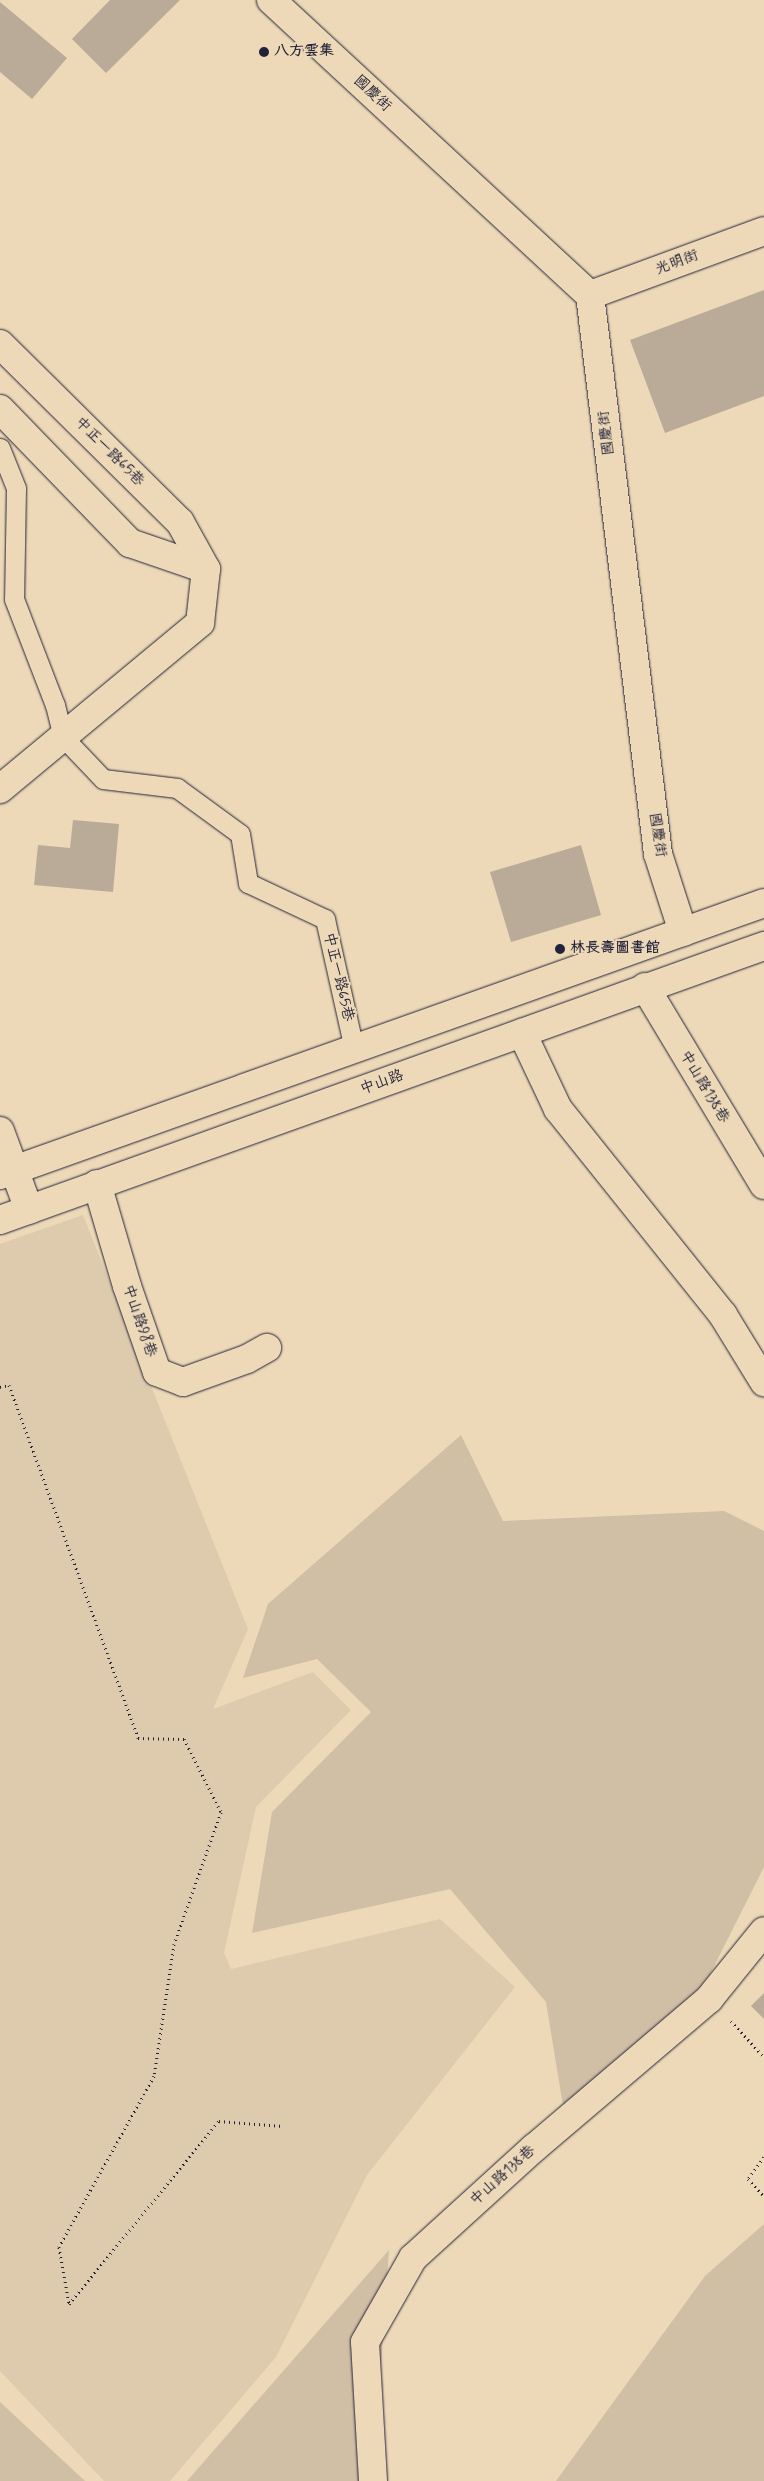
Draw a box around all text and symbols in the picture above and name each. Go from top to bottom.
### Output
place label: 八方雲集 [274,43,334,61]
marker: 八方雲集 [258,46,270,58]
street label: 國慶街 [349,72,395,116]
street label: 光明街 [653,247,701,279]
street label: 國慶街 [595,410,619,456]
street label: 中正一路65巷 [71,414,147,490]
street label: 國慶街 [645,811,669,859]
street label: 中正一路65巷 [319,931,357,1023]
place label: 林長壽圖書館 [570,940,660,958]
marker: 林長壽圖書館 [554,943,566,955]
street label: 中山路138巷 [675,1048,733,1126]
street label: 中山路 [358,1067,406,1099]
street label: 中山路98巷 [118,1282,160,1360]
street label: 中山路138巷 [467,2142,539,2210]

